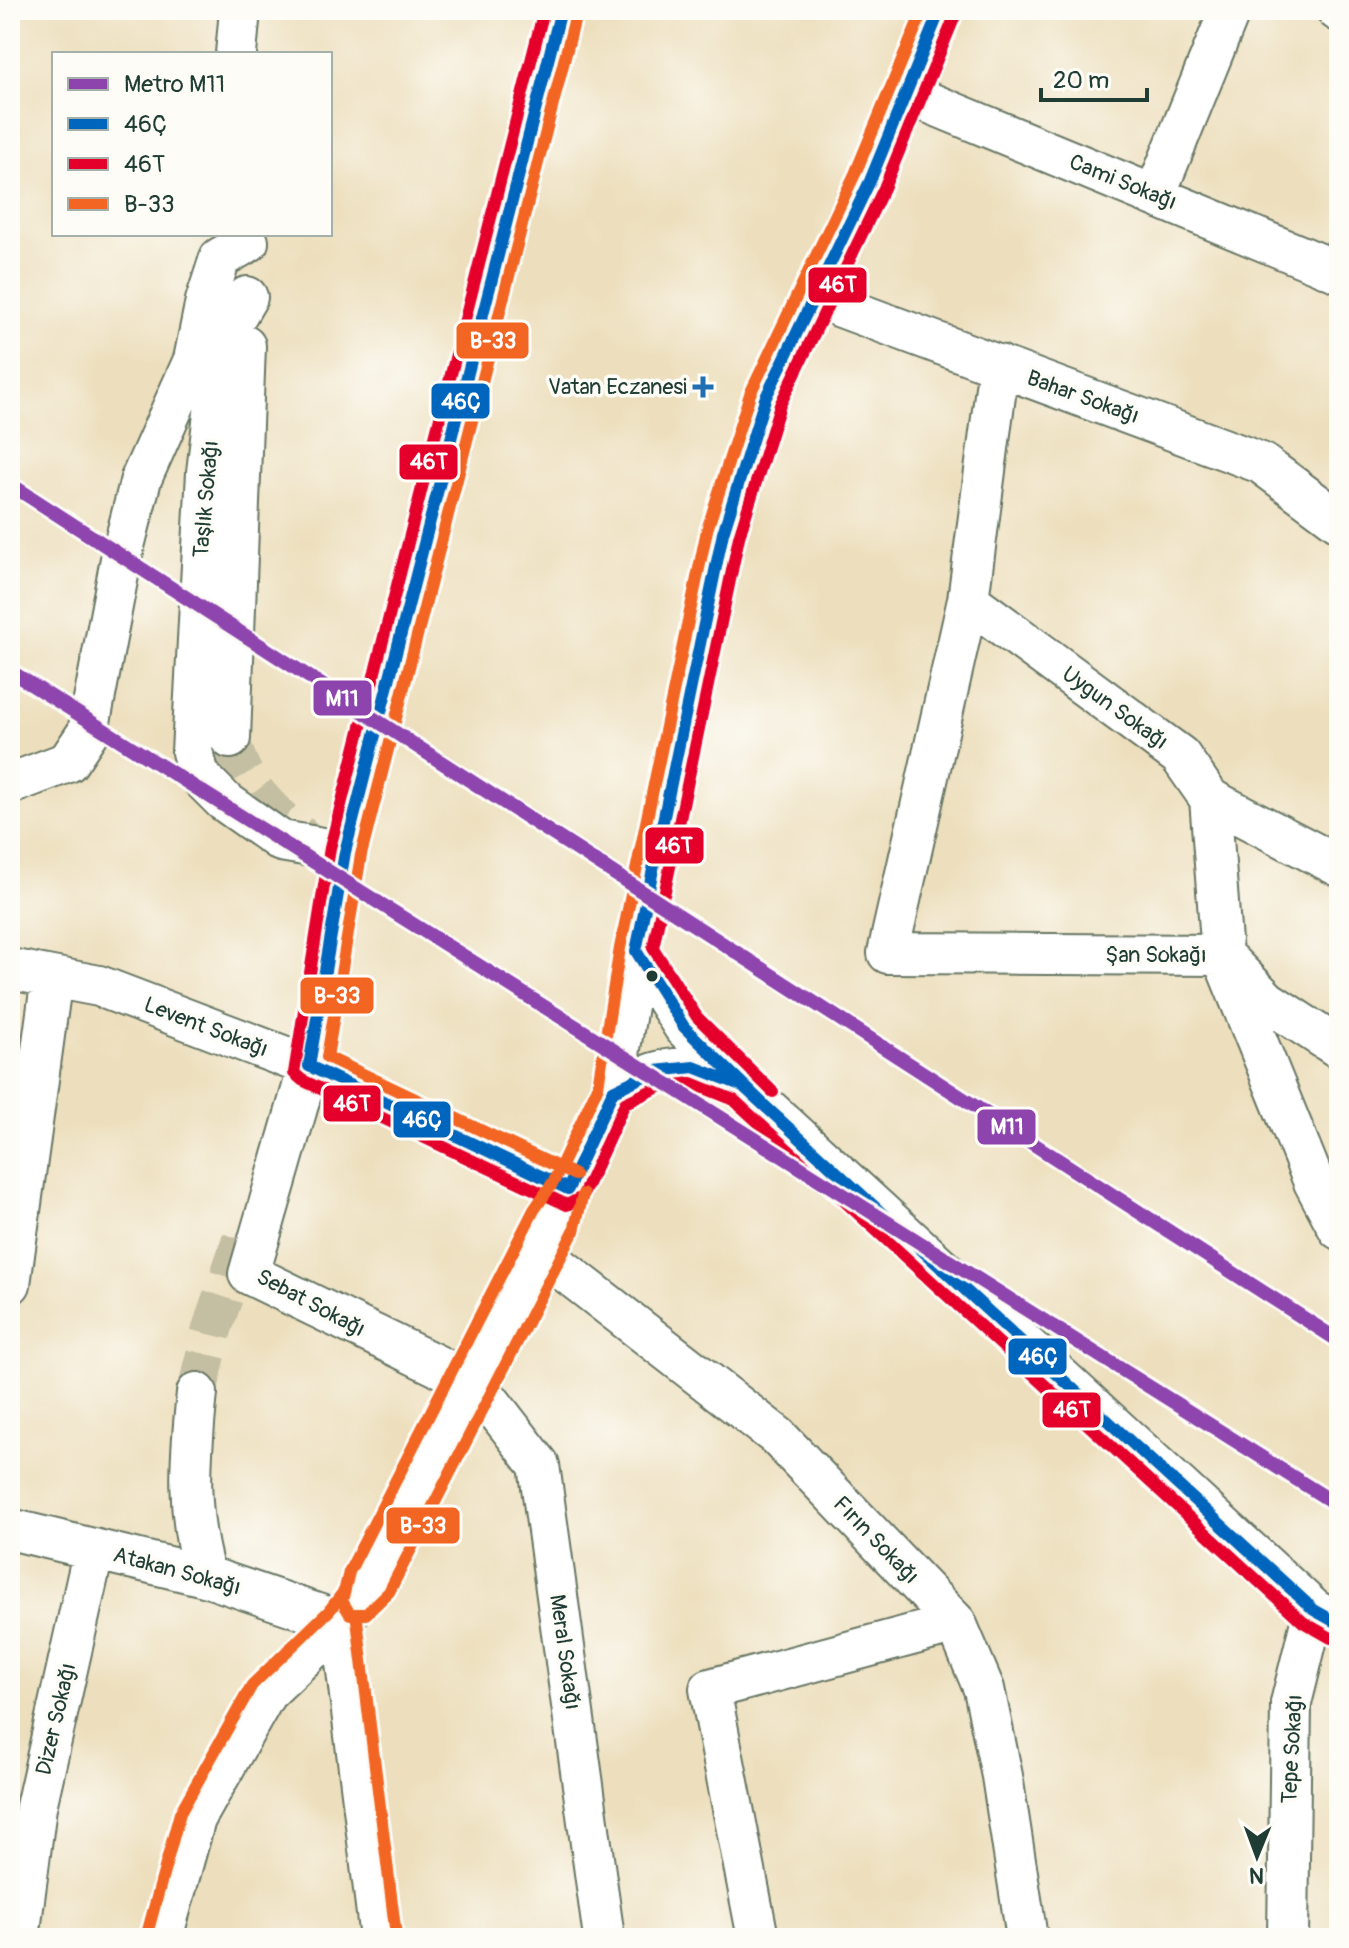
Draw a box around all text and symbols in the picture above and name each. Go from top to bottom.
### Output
legend [52,52,332,236]
scale bar [1041,52,1147,102]
text: 20 m [1053,66,1109,95]
text: Metro M11 [124,70,225,99]
text: 46Ç [124,110,167,139]
street label: Cami Sokağı [1065,148,1181,216]
text: 46T [124,150,165,179]
text: B-33 [124,190,175,219]
line badge: 46T [807,266,868,304]
text: 46T [819,271,857,299]
line badge: B-33 [455,321,530,360]
text: B-33 [470,327,516,355]
street label: Bahar Sokağı [1023,364,1143,430]
place label: Vatan Eczanesi [548,373,687,401]
marker: Vatan Eczanesi [694,378,712,396]
line badge: 46Ç [430,382,491,420]
text: 46Ç [441,388,481,416]
street label: Taşlık Sokağı [187,439,225,559]
line badge: 46T [398,443,459,481]
text: 46T [410,448,448,476]
street label: Uygun Sokağı [1056,660,1174,756]
line badge: M11 [312,679,373,717]
text: M11 [325,685,359,713]
line badge: 46T [644,826,705,865]
text: 46T [655,832,693,860]
street label: Şan Sokağı [1105,941,1207,969]
unlabelled marker [644,968,660,984]
line badge: B-33 [299,976,375,1015]
text: B-33 [314,982,360,1010]
street label: Levent Sokağı [140,990,272,1064]
line badge: 46T [322,1084,382,1123]
text: 46T [333,1090,371,1118]
line badge: 46Ç [392,1100,452,1139]
text: 46Ç [402,1106,442,1134]
line badge: M11 [976,1108,1037,1146]
text: M11 [990,1113,1024,1141]
street label: Sebat Sokağı [252,1263,370,1343]
line badge: 46Ç [1007,1337,1068,1376]
text: 46Ç [1018,1343,1058,1371]
line badge: 46T [1041,1391,1102,1429]
text: 46T [1053,1396,1091,1424]
street label: Fırın Sokağı [827,1490,925,1590]
line badge: B-33 [385,1506,461,1545]
text: B-33 [400,1512,446,1540]
street label: Atakan Sokağı [110,1541,244,1601]
street label: Meral Sokağı [543,1592,587,1712]
street label: Dizer Sokağı [30,1660,82,1778]
street label: Tepe Sokağı [1275,1694,1309,1804]
north arrow [1217,1816,1297,1896]
text: N [1249,1861,1264,1889]

